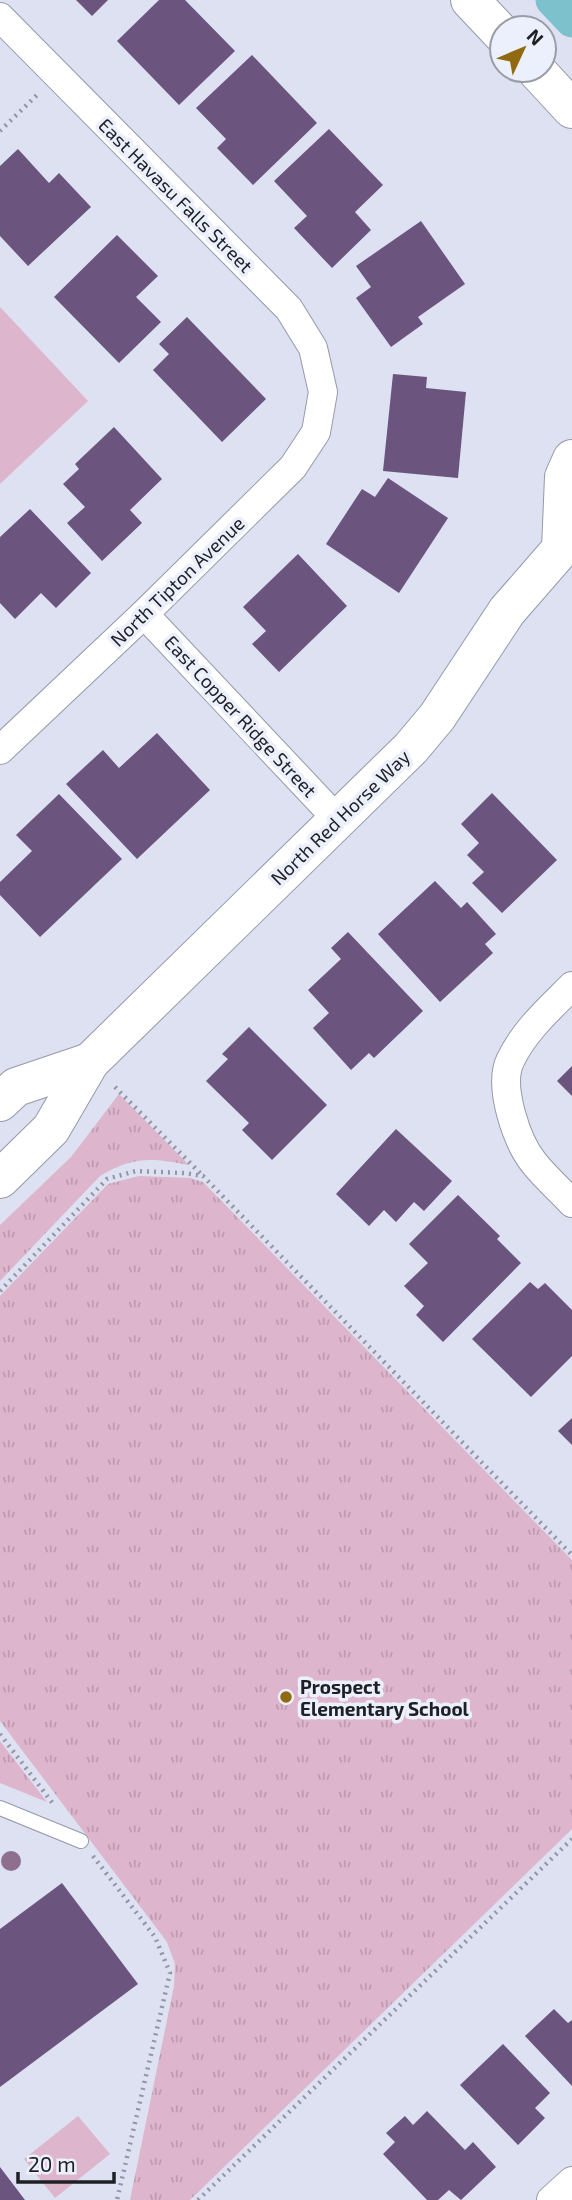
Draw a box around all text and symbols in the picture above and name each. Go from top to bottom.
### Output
north arrow [488,14,558,84]
text: N [523,24,549,50]
street label: East Havasu Falls Street [94,113,258,277]
street label: North Tipton Avenue [105,511,249,651]
street label: East Copper Ridge Street [160,630,322,802]
street label: North Red Horse Way [266,745,414,889]
place label: Prospect Elementary School [300,1675,470,1721]
marker: Prospect Elementary School [278,1689,294,1705]
scale bar [18,2140,114,2184]
text: 20 m [28,2151,76,2176]

